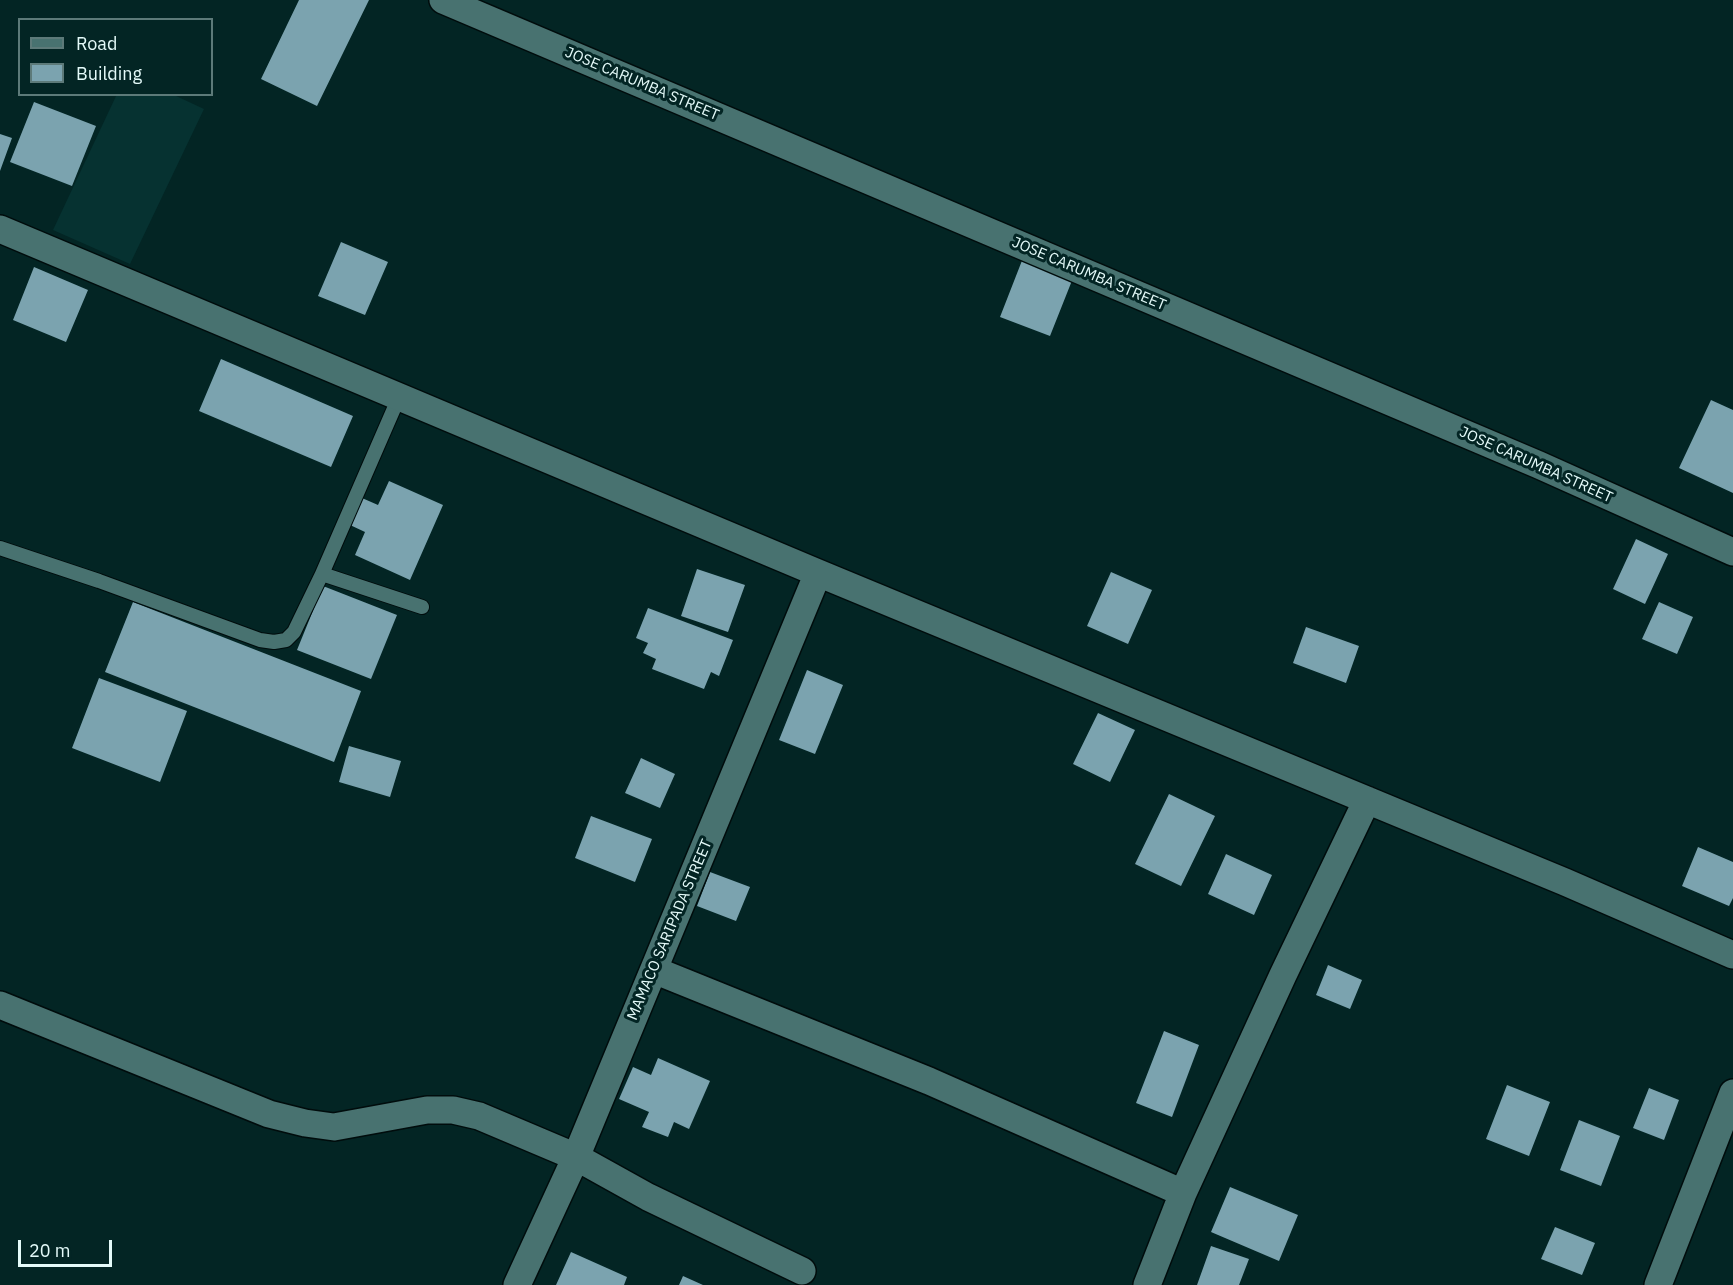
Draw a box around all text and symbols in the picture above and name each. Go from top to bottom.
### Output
legend [18,18,213,96]
text: Road [76,32,117,55]
street label: JOSE CARUMBA STREET [562,43,722,125]
text: Building [76,62,142,85]
street label: JOSE CARUMBA STREET [1009,233,1169,315]
street label: JOSE CARUMBA STREET [1457,423,1615,507]
street label: MAMACO SARIPADA STREET [624,837,716,1023]
scale bar [21,1228,116,1266]
text: 20 m [29,1239,71,1262]

